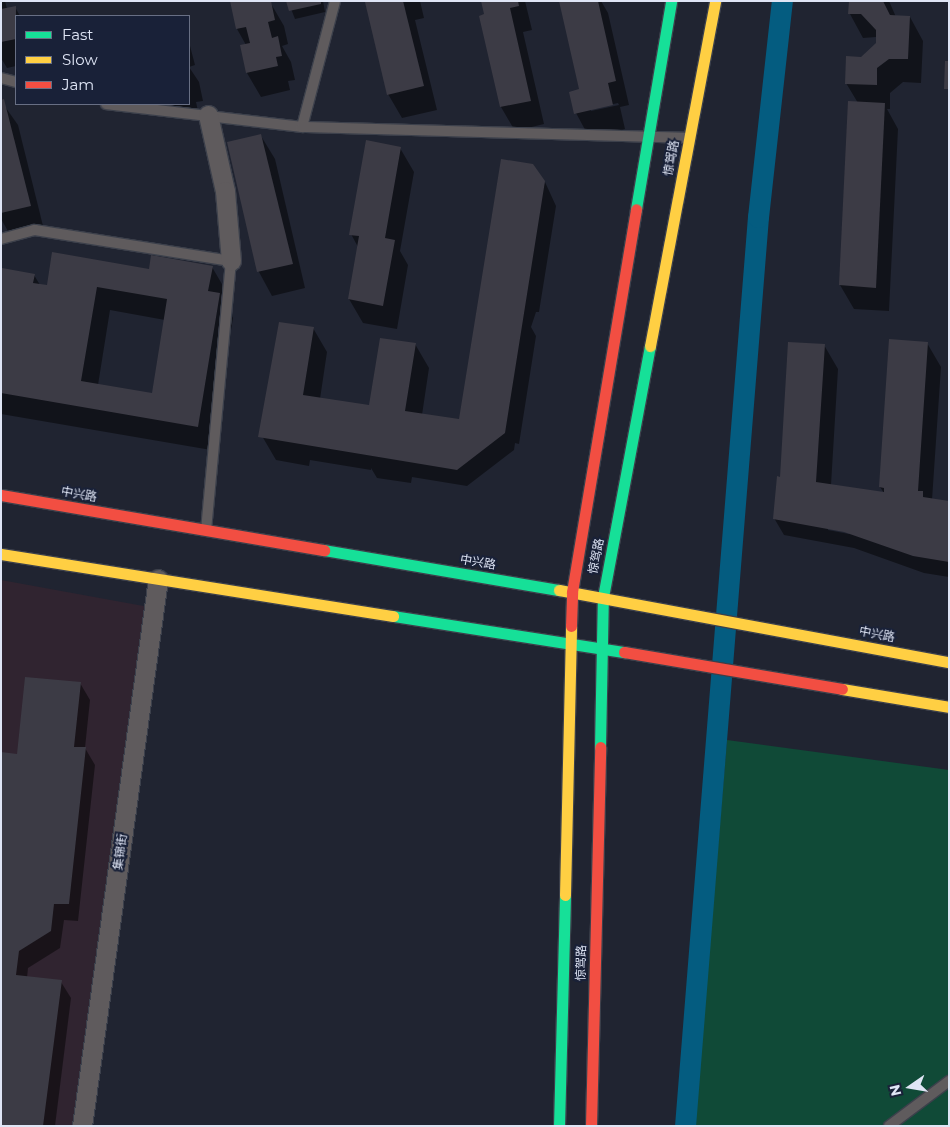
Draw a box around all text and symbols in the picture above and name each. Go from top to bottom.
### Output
legend [15,15,190,105]
text: Fast [62,25,93,44]
text: Slow [62,50,98,69]
text: Jam [62,75,94,94]
street label: 惊驾路 [660,139,682,177]
street label: 中兴路 [60,484,98,504]
street label: 惊驾路 [585,537,607,575]
street label: 中兴路 [459,552,497,572]
street label: 中兴路 [858,623,896,645]
street label: 集锦街 [110,833,130,871]
street label: 惊驾路 [573,945,589,981]
north arrow [885,1062,935,1112]
text: N [885,1083,905,1098]

